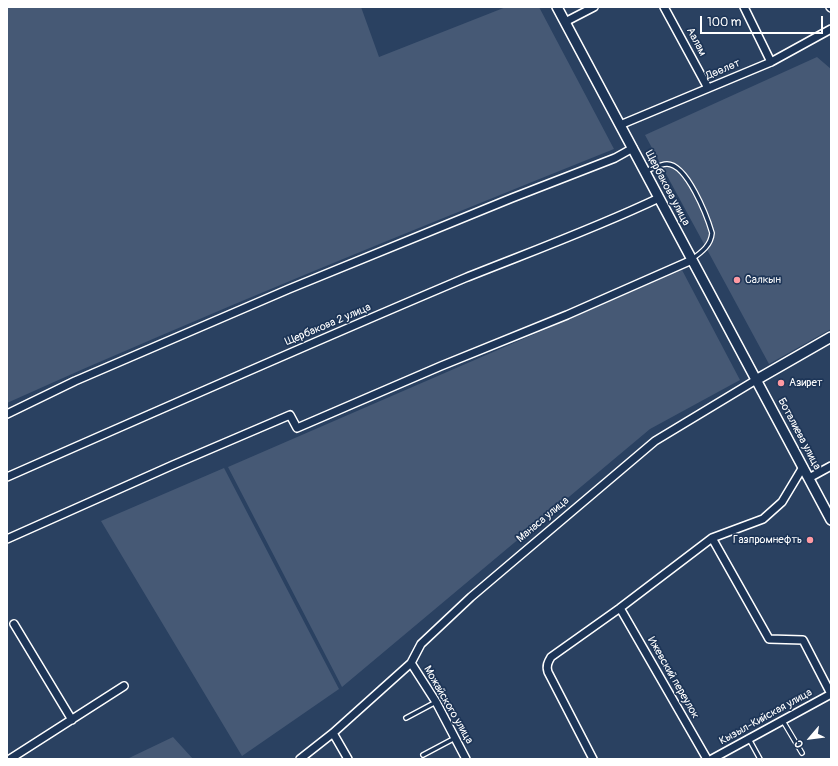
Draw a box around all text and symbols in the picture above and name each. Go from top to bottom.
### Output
scale bar [702,8,825,34]
text: 100 m [707,15,741,30]
street label: Аалам [683,25,709,59]
street label: Дөөлөт [704,57,742,83]
street label: Щербакова улица [642,148,692,228]
place label: Салкын [745,273,781,287]
marker: Салкын [732,275,742,285]
street label: Щербакова 2 улица [283,301,373,349]
place label: Азирет [789,376,822,390]
marker: Азирет [776,378,786,388]
street label: Боталиева улица [775,396,823,472]
street label: Манаса улица [514,494,572,546]
place label: Газпромнефть [733,533,802,547]
marker: Газпромнефть [805,535,815,545]
street label: Ижевский переулок [644,635,702,721]
street label: Можайского улица [420,664,476,746]
street label: Кызыл-Кийская улица [717,686,815,748]
north arrow [790,718,830,758]
text: С [792,738,806,750]

